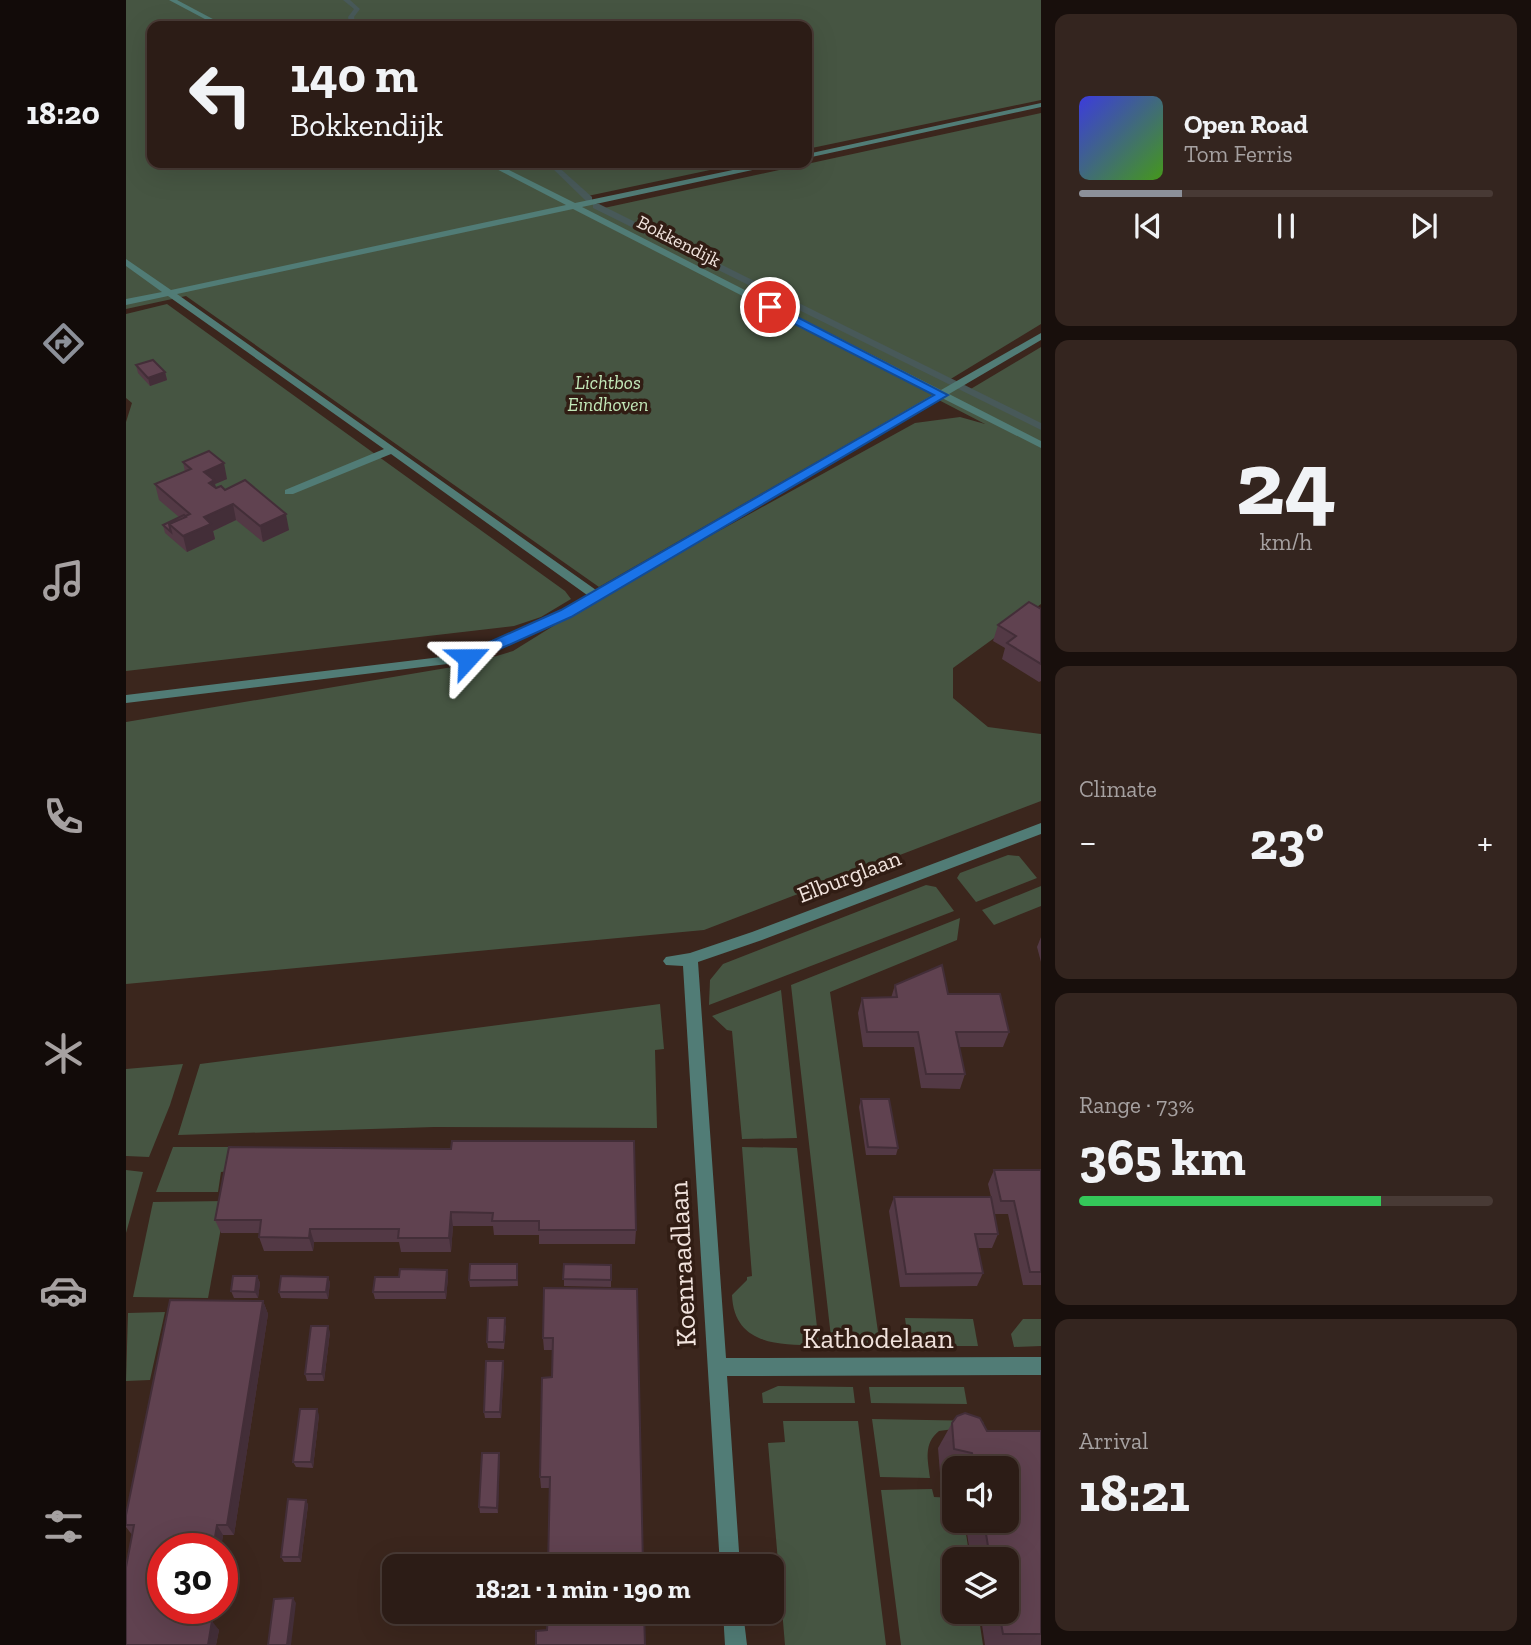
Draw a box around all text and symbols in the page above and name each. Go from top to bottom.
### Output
text: 140 m [290,46,418,105]
icon: left [175,49,266,140]
text: 18:20 [26,94,100,132]
text: Bokkendijk [290,106,443,144]
text: Open Road [1184,108,1308,140]
text: Tom Ferris [1184,140,1293,168]
icon: previous [1129,207,1167,245]
icon: pause [1267,207,1305,245]
icon: next [1405,207,1443,245]
street label: Bokkendijk [633,210,725,272]
pin [740,277,800,337]
icon: arrive [751,288,789,326]
icon: directions [39,319,88,368]
park label: Lichtbos Eindhoven [568,371,649,416]
text: 24 [1236,428,1336,537]
text: km/h [1260,528,1312,556]
icon: music [39,556,88,605]
position arrow [431,621,505,695]
text: Climate [1079,775,1157,803]
icon: phone [39,792,88,841]
text: 23° [1250,810,1324,872]
text: − [1079,819,1097,865]
text: + [1477,819,1493,865]
street label: Elburglaan [793,843,905,909]
icon: climate [39,1029,88,1078]
text: Range · 73% [1079,1091,1194,1119]
text: 365 km [1079,1126,1246,1188]
street label: Koenraadlaan [661,1180,703,1348]
icon: car [39,1266,88,1315]
street label: Kathodelaan [802,1322,954,1355]
text: Arrival [1079,1427,1148,1455]
map controls [942,1456,1019,1624]
button: sound [942,1456,1019,1533]
text: 18:21 [1079,1462,1190,1524]
icon: filters [39,1502,88,1551]
speed limit sign: 30 [147,1533,238,1624]
button: layers [942,1547,1019,1624]
text: 18:21 · 1 min · 190 m [475,1573,691,1605]

